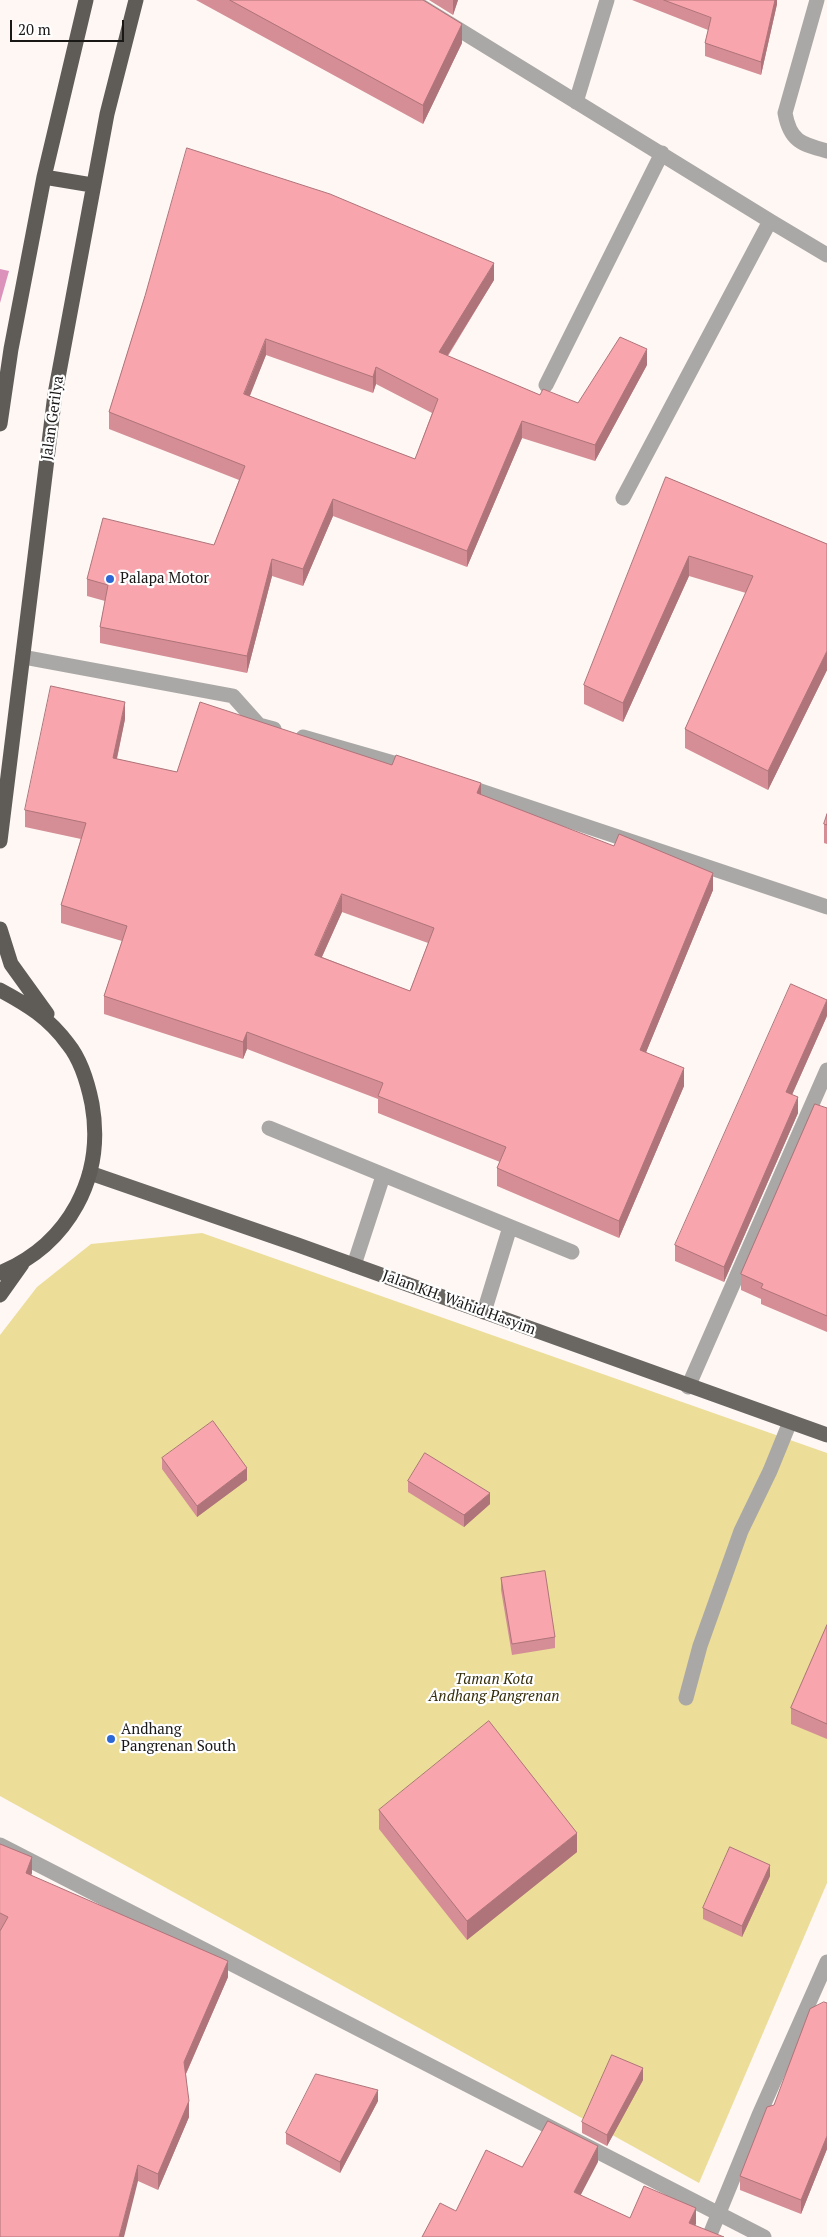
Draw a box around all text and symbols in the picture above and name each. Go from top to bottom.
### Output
scale bar [12,10,126,42]
text: 20 m [18,19,51,39]
street label: Jalan Gerilya [38,375,68,461]
place label: Palapa Motor [120,570,209,588]
marker: Palapa Motor [104,573,116,585]
street label: Jalan KH. Wahid Hasyim [380,1267,538,1339]
park label: Taman Kota Andhang Pangrenan [429,1671,559,1706]
place label: Andhang Pangrenan South [121,1721,236,1756]
marker: Andhang Pangrenan South [105,1733,117,1745]

